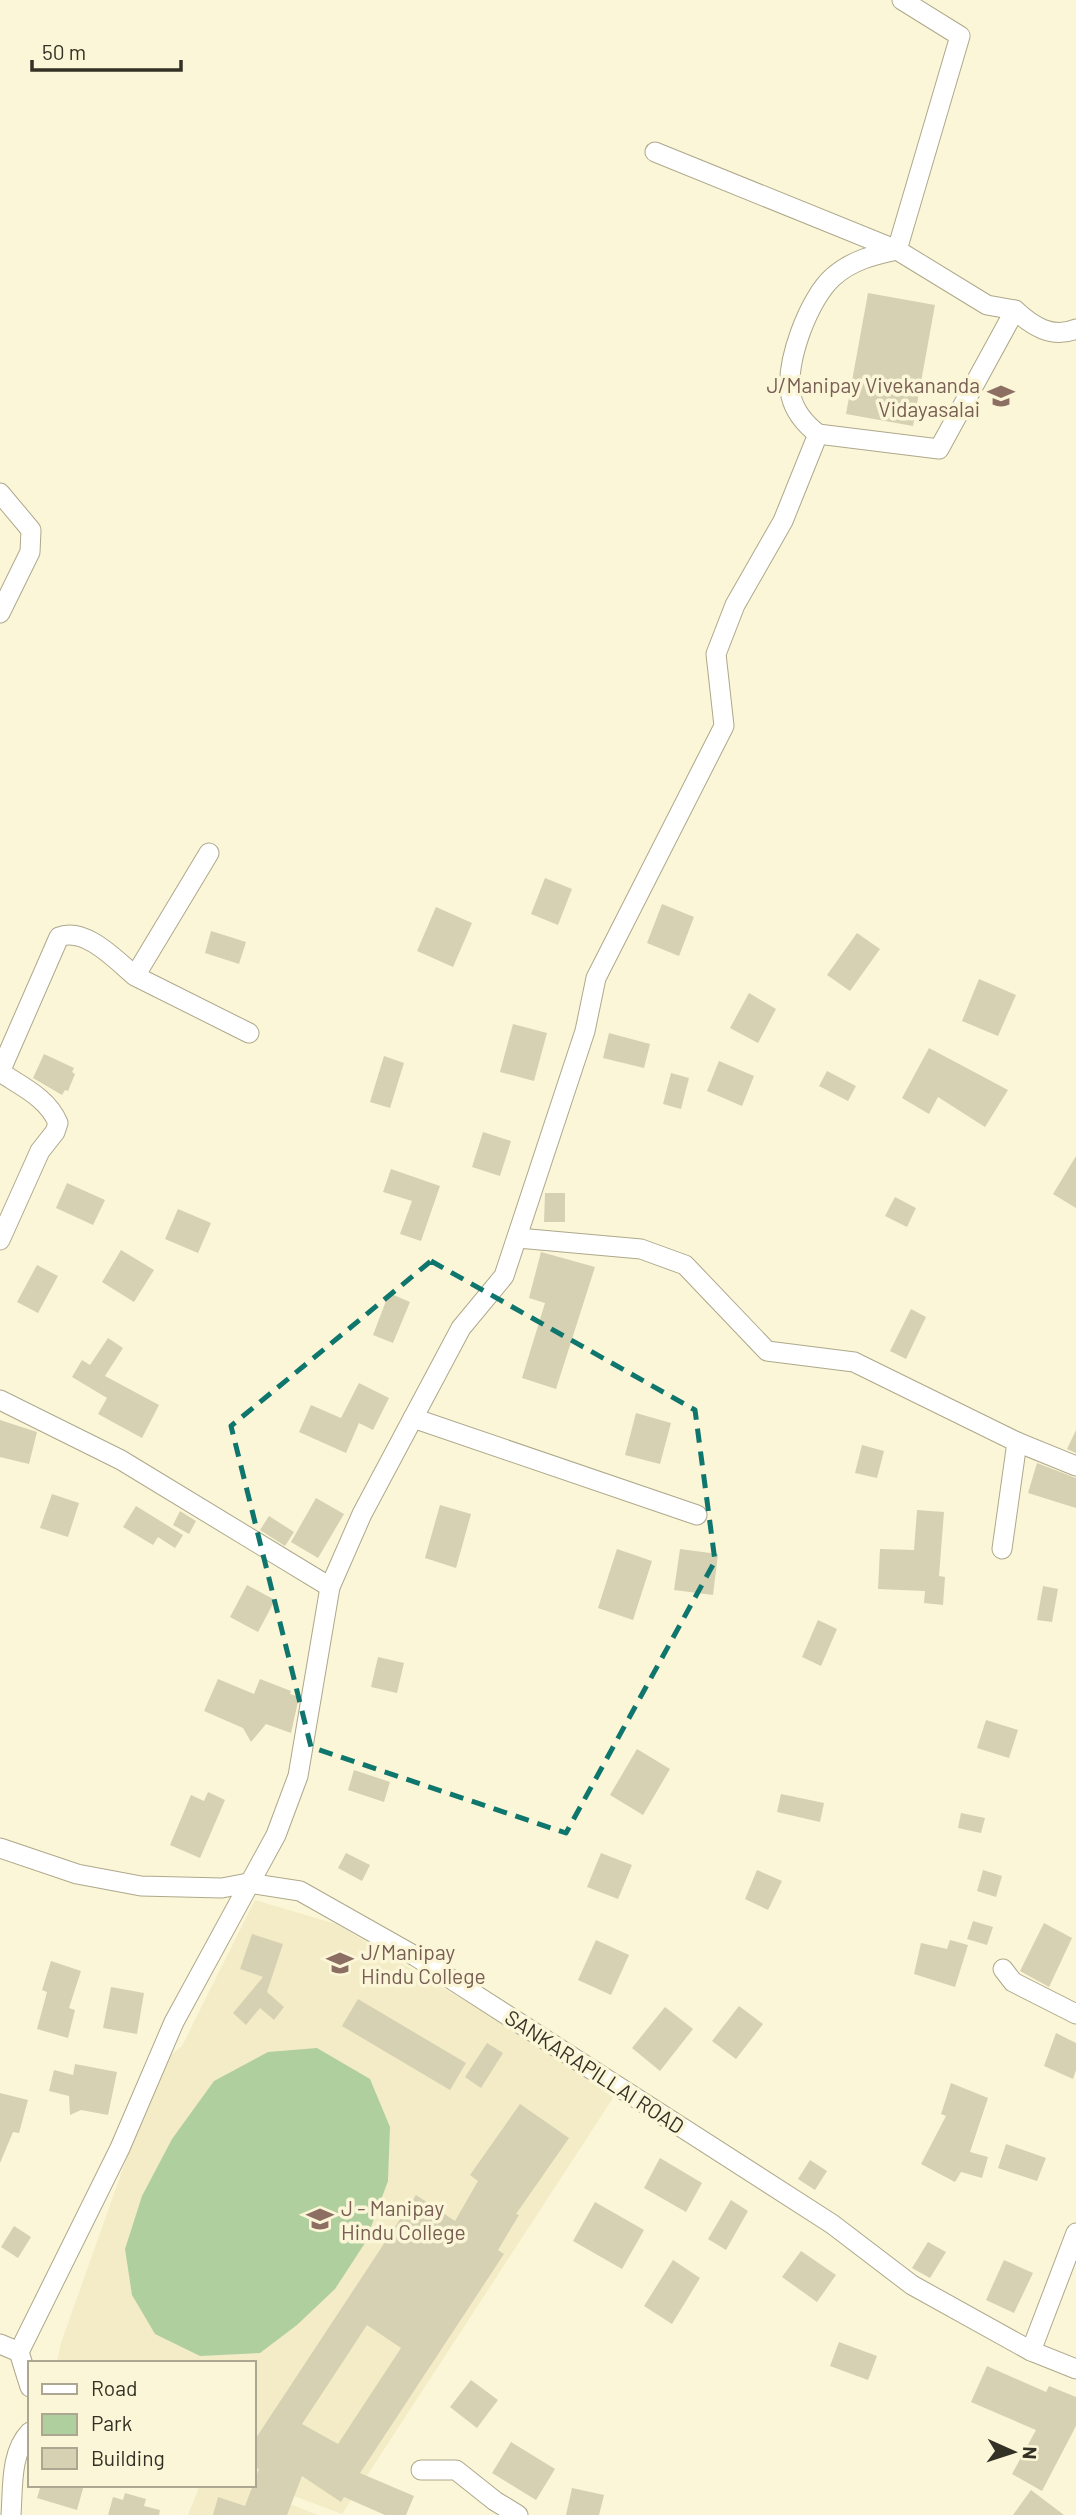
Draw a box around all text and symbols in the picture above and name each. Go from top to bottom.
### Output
scale bar [32,28,180,72]
text: 50 m [42,39,86,64]
place label: J/Manipay Vivekananda Vidayasalai [767,372,980,421]
school or university icon: J/Manipay Vivekananda Vidayasalai [986,381,1016,411]
place label: J/Manipay Hindu College [361,1939,486,1988]
school or university icon: J/Manipay Hindu College [325,1948,355,1978]
street label: SANKARAPILLAI ROAD [501,2004,689,2138]
place label: J - Manipay Hindu College [341,2195,466,2244]
school or university icon: J - Manipay Hindu College [305,2204,335,2234]
legend [28,2361,256,2487]
text: Road [91,2375,137,2400]
text: Park [91,2410,132,2435]
north arrow [978,2417,1048,2487]
text: Building [91,2445,165,2470]
text: N [1019,2446,1042,2460]

